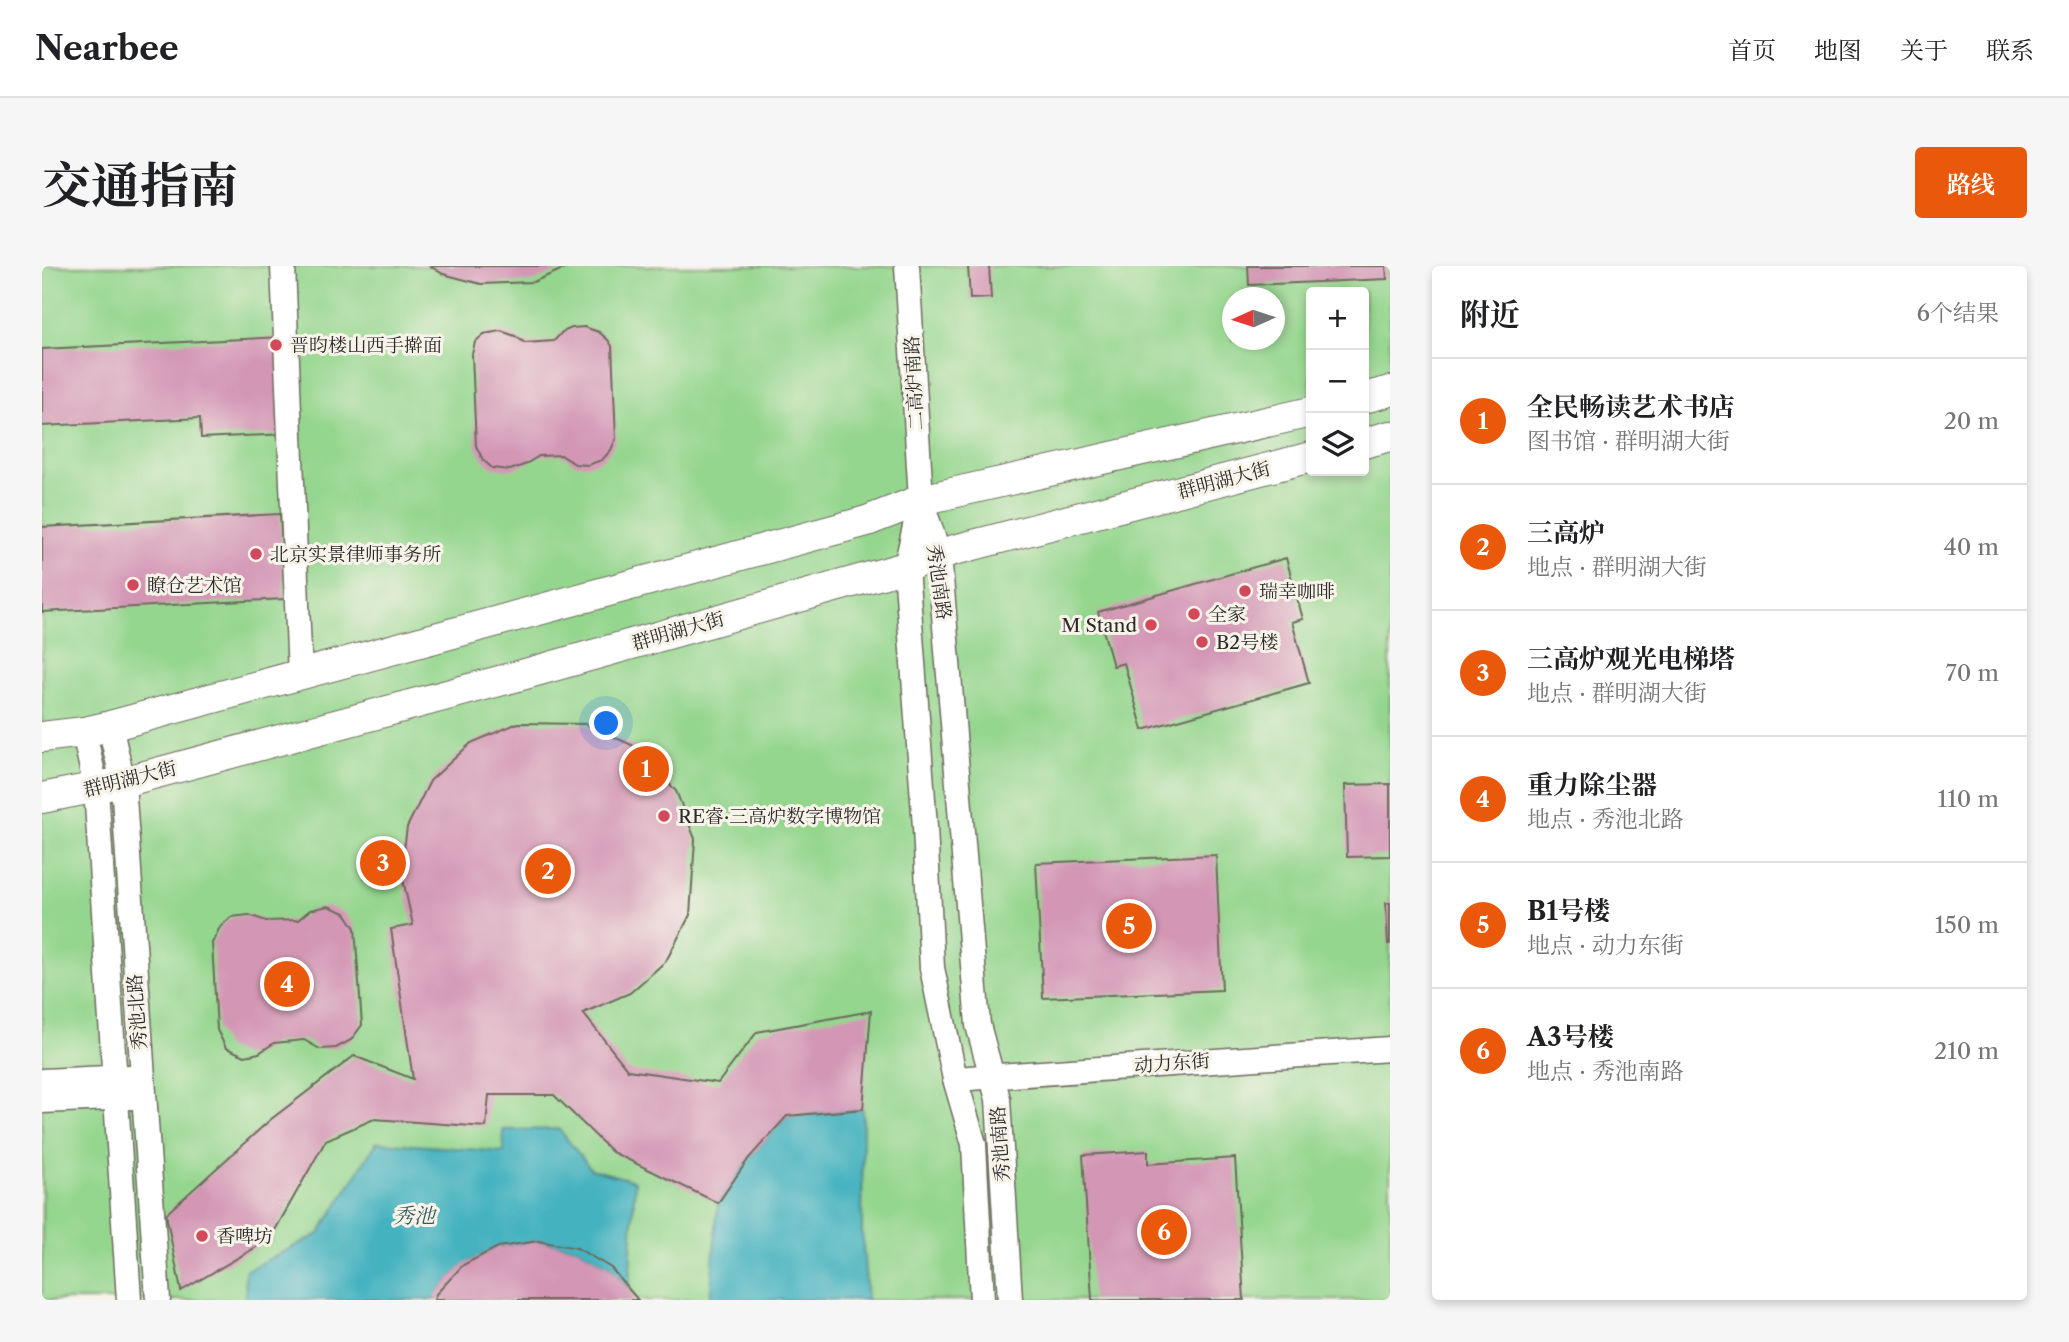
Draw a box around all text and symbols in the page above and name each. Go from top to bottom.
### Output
text: Nearbee [35,28,179,69]
text: 首页 [1728,36,1776,65]
text: 地图 [1814,36,1862,65]
text: 关于 [1900,36,1948,65]
text: 联系 [1986,36,2034,65]
button: 路线 [1915,147,2027,218]
text: 交通指南 [42,155,238,216]
north arrow [1222,287,1285,350]
map controls [1306,287,1369,476]
button: + [1306,287,1369,350]
text: 附近 [1460,296,1520,333]
text: 6个结果 [1917,299,1999,327]
place label: 晋昀楼山西手擀面 [290,334,442,357]
street label: 二高炉南路 [900,335,928,431]
marker: 晋昀楼山西手擀面 [268,337,284,353]
button: − [1306,350,1369,413]
text: 全民畅读艺术书店 [1527,391,1735,423]
text: 1 [1478,407,1488,435]
text: 20 m [1944,407,1999,435]
button: layers [1306,413,1369,476]
text: 图书馆 · 群明湖大街 [1527,427,1730,455]
street label: 群明湖大街 [1175,457,1273,503]
text: 三高炉 [1527,517,1605,549]
text: 2 [1476,533,1490,561]
text: 40 m [1944,533,1999,561]
place label: 北京实景律师事务所 [270,543,441,566]
street label: 秀池南路 [922,543,956,621]
marker: 北京实景律师事务所 [248,546,264,562]
text: 地点 · 群明湖大街 [1527,553,1707,581]
place label: 瞭仓艺术馆 [147,574,242,597]
marker: 瞭仓艺术馆 [125,577,141,593]
place label: 瑞幸咖啡 [1259,580,1335,603]
marker: 瑞幸咖啡 [1237,583,1253,599]
place label: 全家 [1208,603,1246,626]
marker: 全家 [1186,606,1202,622]
street label: 群明湖大街 [629,607,727,655]
place label: M Stand [1061,614,1137,637]
marker: M Stand [1143,617,1159,633]
place label: B2号楼 [1216,631,1278,654]
marker: B2号楼 [1194,634,1210,650]
text: 三高炉观光电梯塔 [1527,643,1735,675]
text: 3 [1477,659,1490,687]
text: 70 m [1946,659,1999,687]
text: 地点 · 群明湖大街 [1527,679,1707,707]
your location [589,706,623,740]
pin: 1 [623,743,669,795]
street label: 群明湖大街 [81,756,179,802]
text: 重力除尘器 [1527,769,1657,801]
text: 4 [1476,785,1490,813]
text: 110 m [1938,785,1999,813]
place label: RE睿·三高炉数字博物馆 [678,805,881,828]
text: 地点 · 秀池北路 [1527,805,1684,833]
marker: RE睿·三高炉数字博物馆 [656,808,672,824]
pin: 3 [360,837,406,889]
pin: 2 [525,845,571,897]
text: B1号楼 [1527,895,1610,927]
pin: 5 [1106,900,1152,952]
text: 5 [1477,911,1489,939]
text: 150 m [1935,911,1999,939]
text: 地点 · 动力东街 [1527,931,1684,959]
pin: 4 [264,958,310,1010]
street label: 秀池北路 [123,973,151,1051]
text: A3号楼 [1527,1021,1614,1053]
text: 6 [1476,1037,1490,1065]
text: 210 m [1934,1037,1999,1065]
street label: 动力东街 [1133,1049,1211,1077]
text: 地点 · 秀池南路 [1527,1057,1684,1085]
street label: 秀池南路 [986,1105,1014,1183]
water label: 秀池 [393,1203,437,1228]
pin: 6 [1141,1206,1187,1258]
place label: 香啤坊 [216,1225,273,1248]
marker: 香啤坊 [194,1228,210,1244]

